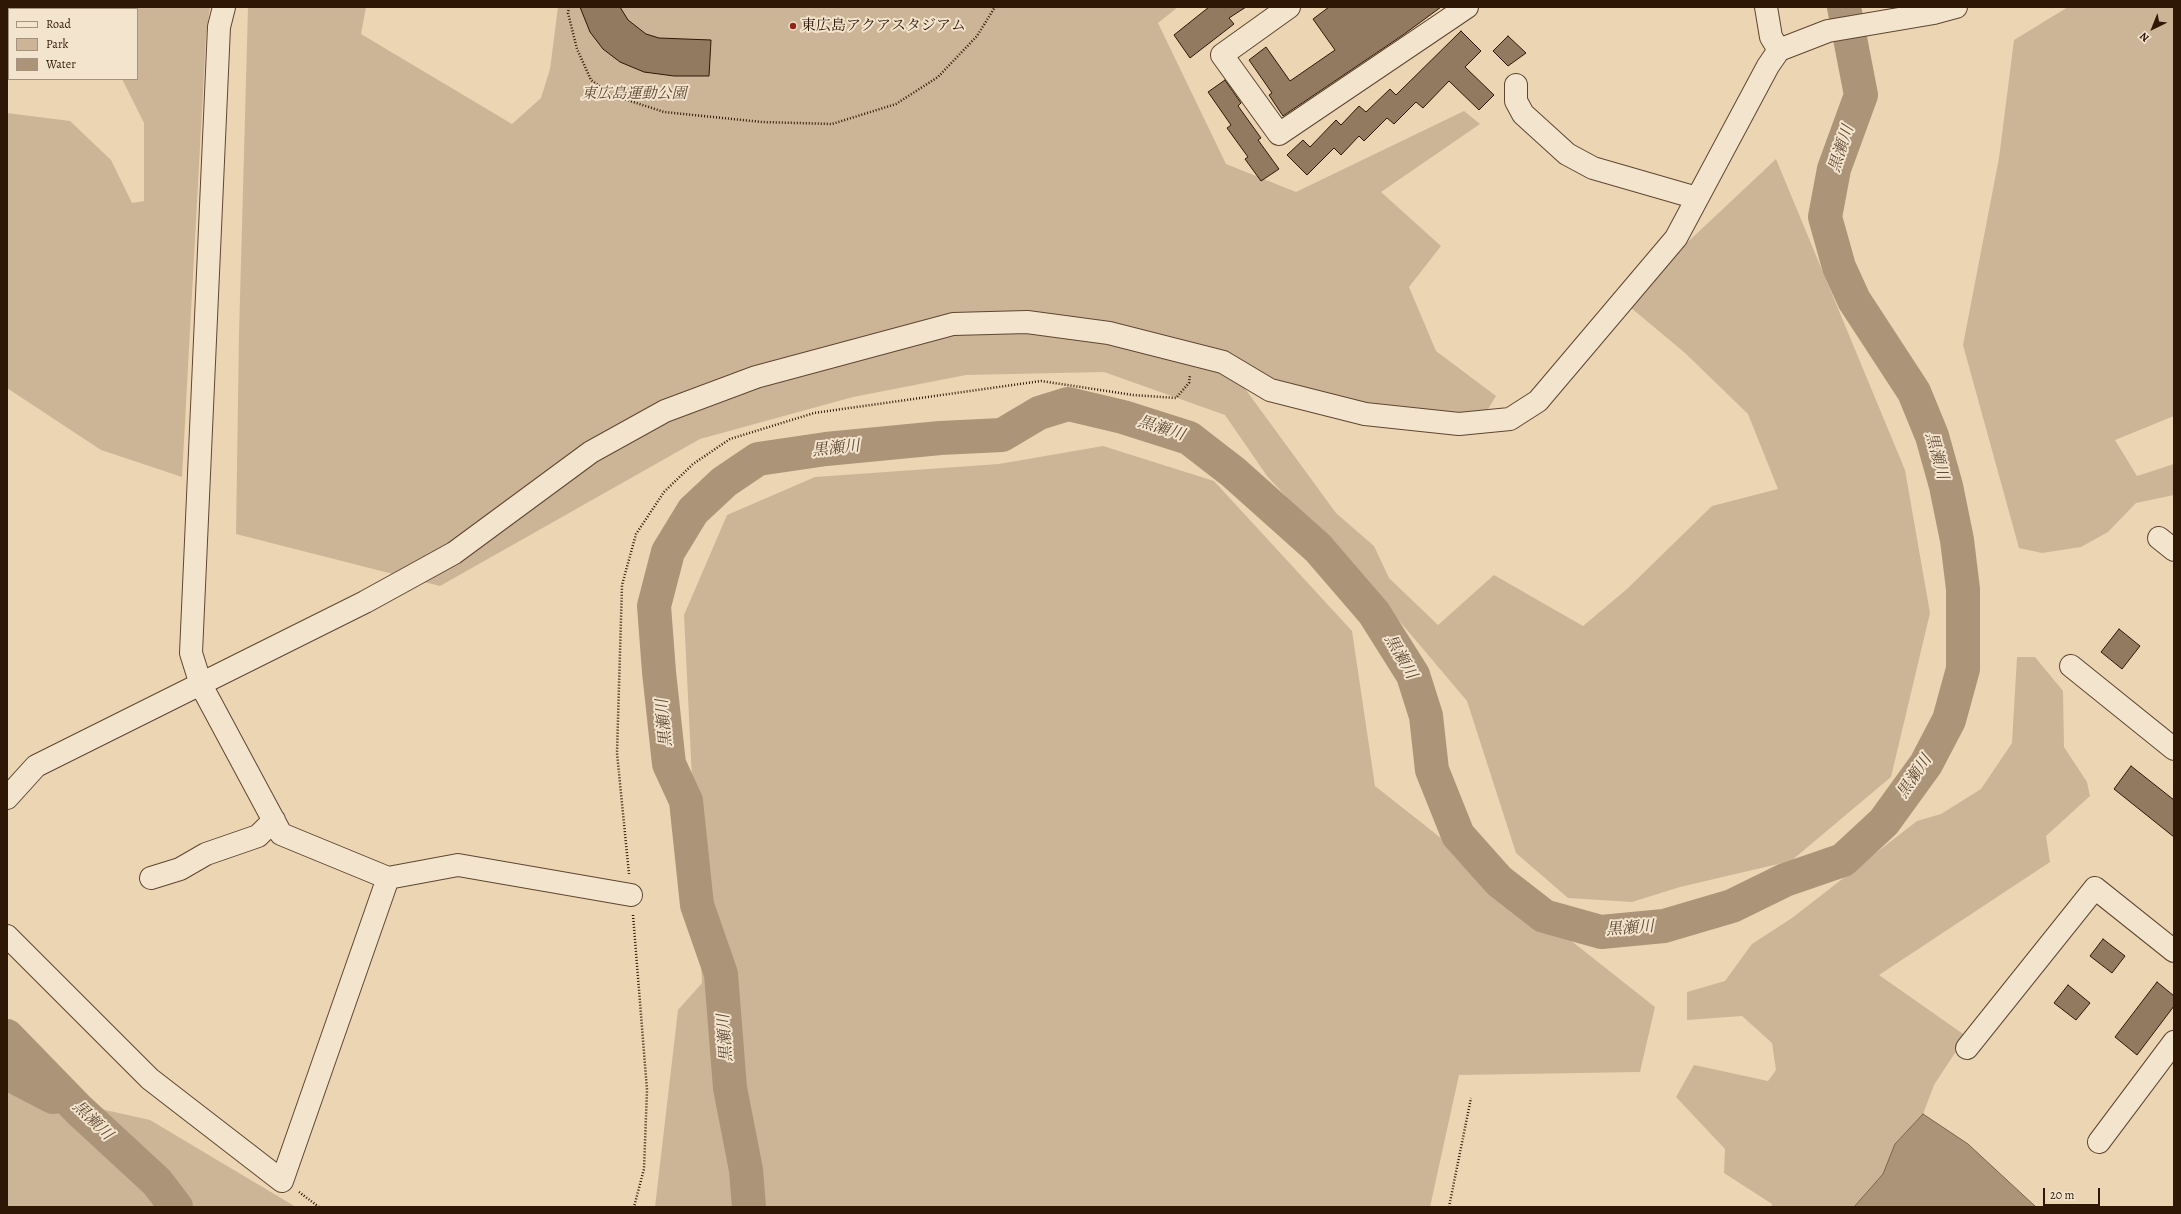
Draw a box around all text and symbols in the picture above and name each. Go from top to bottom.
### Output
legend [8,8,138,80]
north arrow [2133,8,2173,48]
text: Road [46,16,71,32]
place label: 東広島アクアスタジアム [801,17,966,35]
marker: 東広島アクアスタジアム [788,21,798,31]
text: N [2136,29,2153,45]
text: Park [46,36,69,52]
text: Water [46,56,76,72]
park label: 東広島運動公園 [582,85,686,103]
water label: 黒瀬川 [1825,123,1859,175]
water label: 黒瀬川 [1135,412,1187,446]
water label: 黒瀬川 [1921,430,1951,482]
water label: 黒瀬川 [811,437,861,461]
water label: 黒瀬川 [1380,631,1420,683]
water label: 黒瀬川 [653,698,677,748]
water label: 黒瀬川 [1894,752,1936,802]
water label: 黒瀬川 [1605,918,1655,940]
water label: 黒瀬川 [715,1013,737,1063]
water label: 黒瀬川 [68,1097,116,1145]
scale bar [2045,1180,2102,1206]
text: 20 m [2050,1187,2074,1203]

